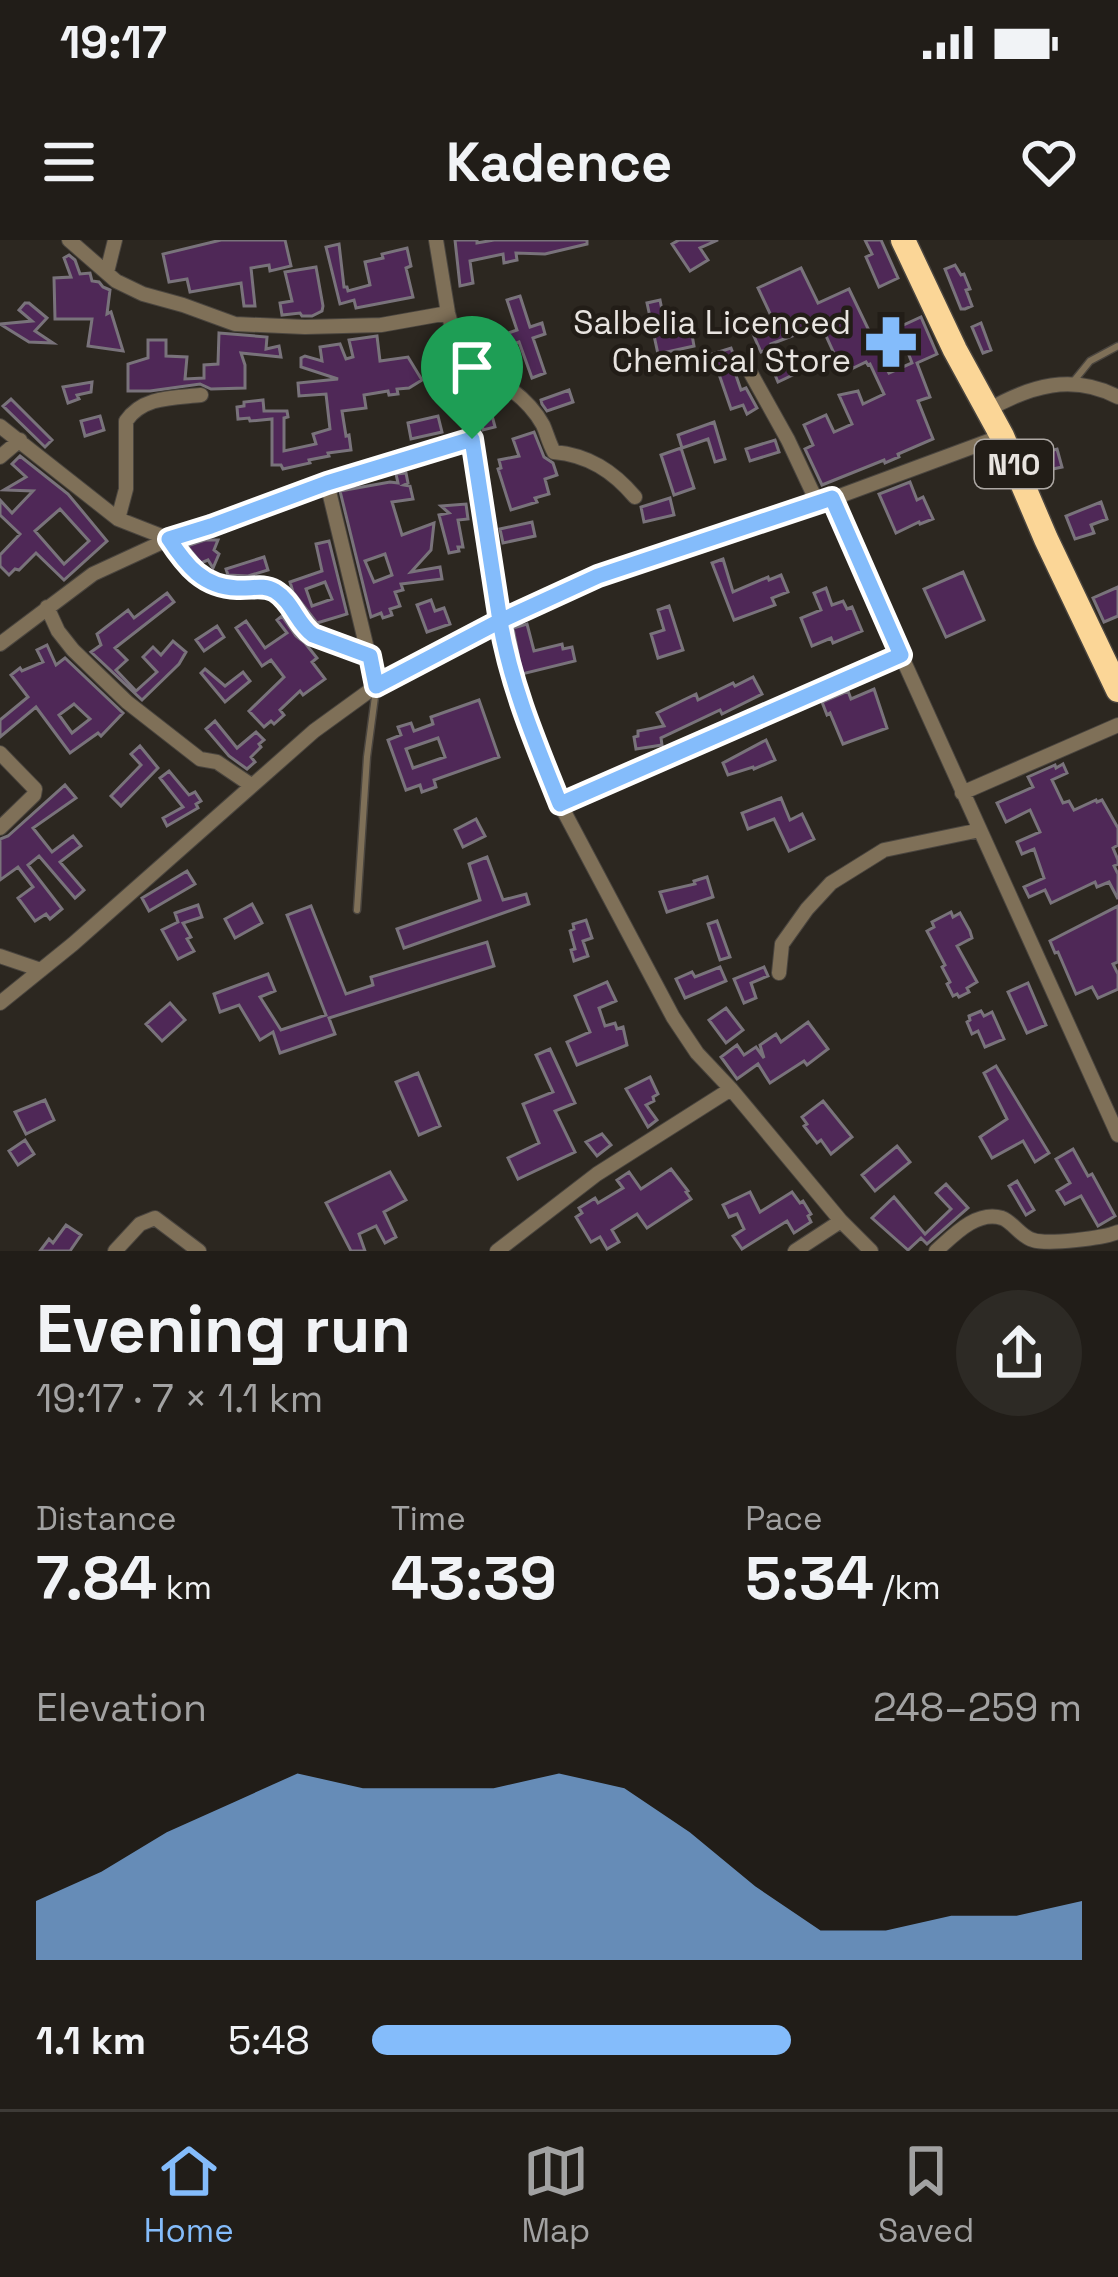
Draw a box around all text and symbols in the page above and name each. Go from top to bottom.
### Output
text: 19:17 [60,14,167,71]
text: Kadence [446,128,672,197]
icon: menu [36,129,102,195]
icon: heart [1016,129,1082,195]
place label: Salbelia Licenced Chemical Store [573,302,851,382]
pharmacy icon: Salbelia Licenced Chemical Store [862,313,920,371]
pin [421,316,523,439]
icon: arrive [439,334,505,400]
road number: N10 [975,440,1053,488]
text: Evening run [36,1287,411,1371]
button: share [956,1290,1082,1416]
text: 19:17 · 7 × 1.1 km [36,1374,323,1423]
text: Distance [36,1498,177,1540]
text: Time [391,1498,466,1540]
text: Pace [745,1498,823,1540]
text: 7.84 [36,1540,157,1617]
text: 43:39 [391,1540,557,1617]
text: 5:34 [745,1540,874,1617]
text: km [157,1567,212,1609]
text: /km [874,1567,941,1609]
text: Elevation [36,1683,207,1732]
text: 248–259 m [873,1683,1082,1732]
text: 1.1 km [36,2016,146,2065]
text: 5:48 [228,2016,310,2065]
tab: Home [144,2138,234,2252]
tab: Map [521,2138,590,2252]
tab: Saved [878,2138,974,2252]

